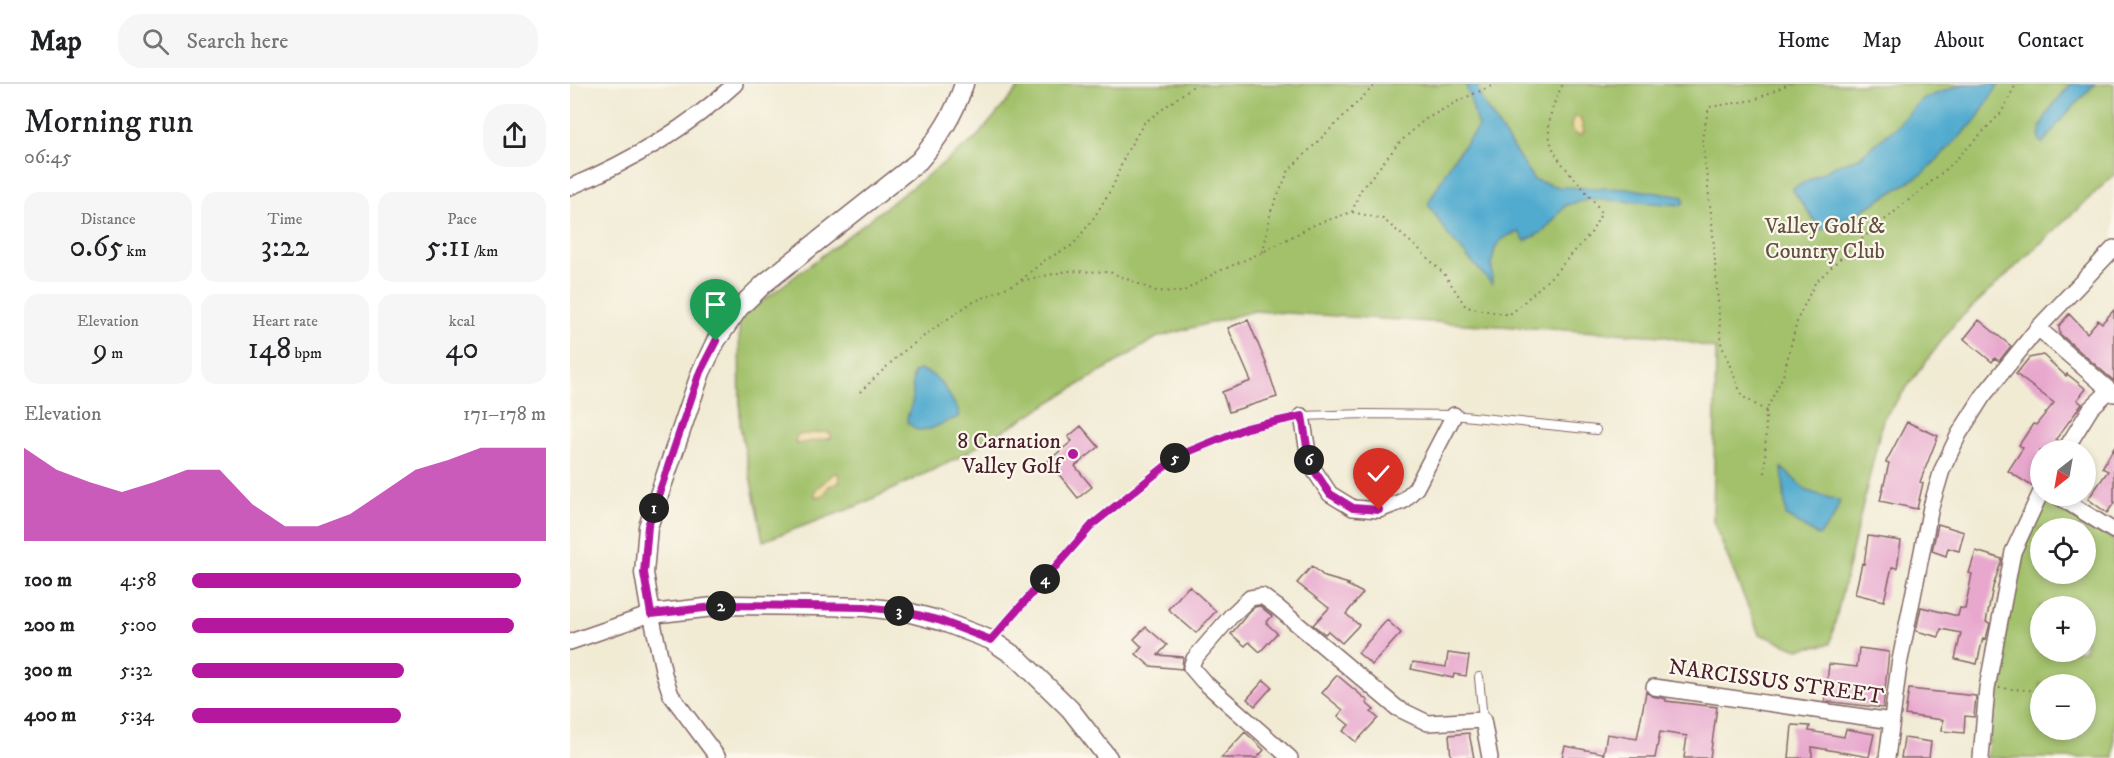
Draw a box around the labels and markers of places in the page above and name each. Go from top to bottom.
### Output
pin [690,279,741,341]
place label: 8 Carnation Valley Golf [957,428,1065,480]
pin: 5 [1160,443,1190,473]
pin: 6 [1294,445,1324,475]
marker: 8 Carnation Valley Golf [1066,447,1080,461]
pin [1353,448,1404,510]
pin: 1 [639,493,669,523]
pin: 4 [1030,564,1060,594]
pin: 2 [706,591,736,621]
pin: 3 [884,596,914,626]

